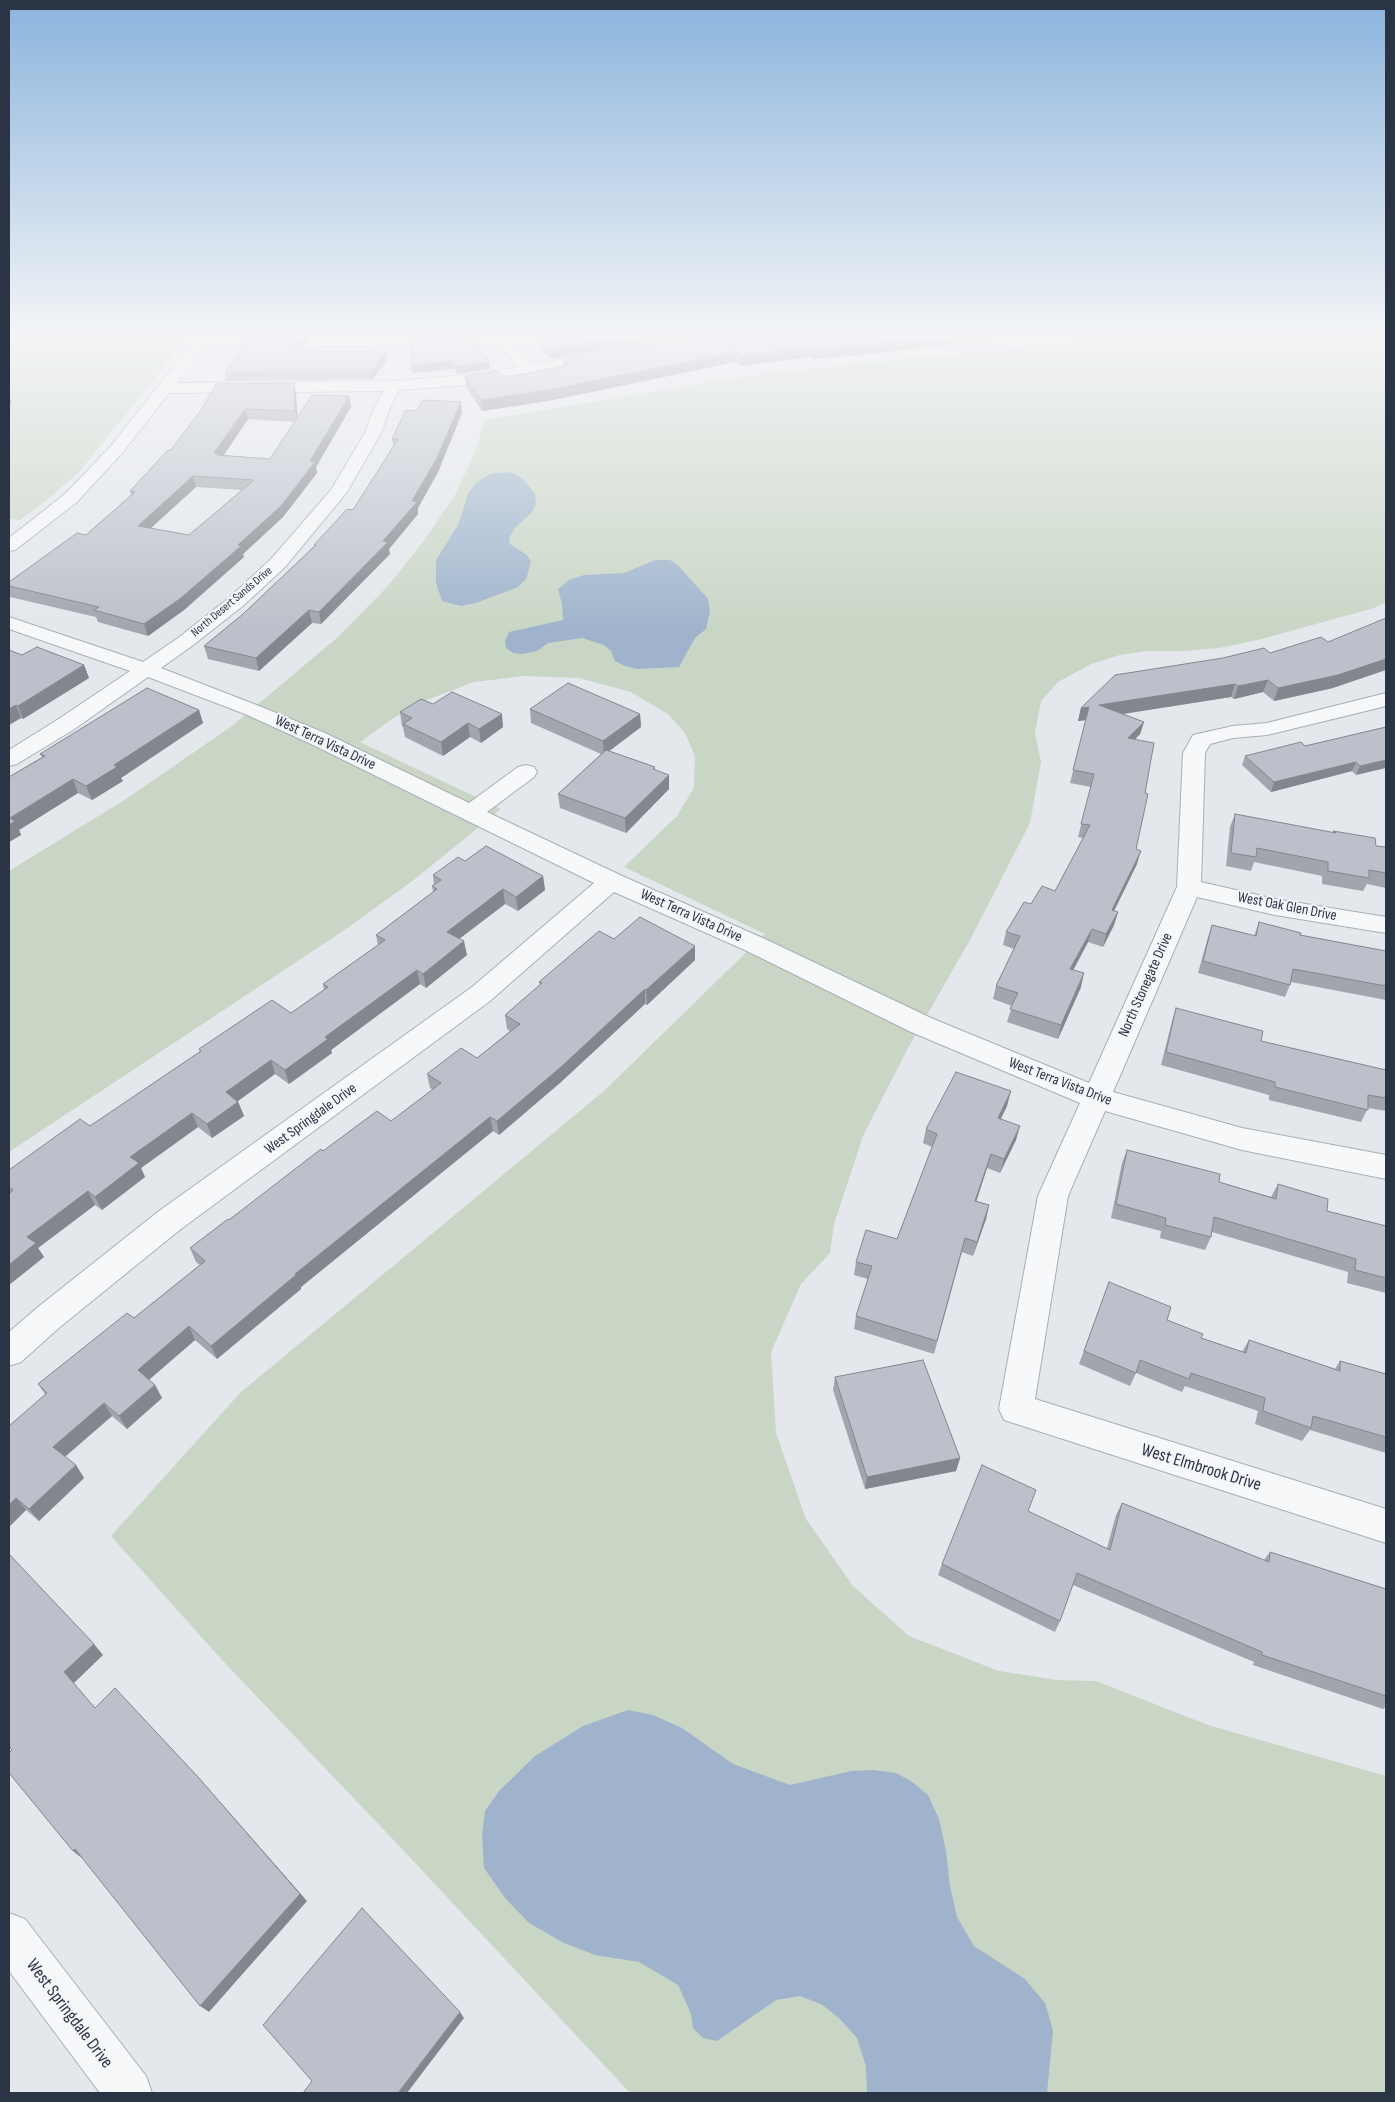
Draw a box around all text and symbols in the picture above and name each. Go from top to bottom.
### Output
street label: North Desert Sands Drive [189,564,275,640]
street label: West Terra Vista Drive [272,712,378,774]
street label: West Terra Vista Drive [637,886,745,946]
street label: West Oak Glen Drive [1236,889,1338,925]
street label: North Stonegate Drive [1115,930,1177,1040]
street label: West Terra Vista Drive [1006,1054,1114,1110]
street label: West Springdale Drive [261,1080,361,1158]
street label: West Elmbrook Drive [1138,1440,1264,1496]
street label: West Springdale Drive [21,1955,117,2073]

